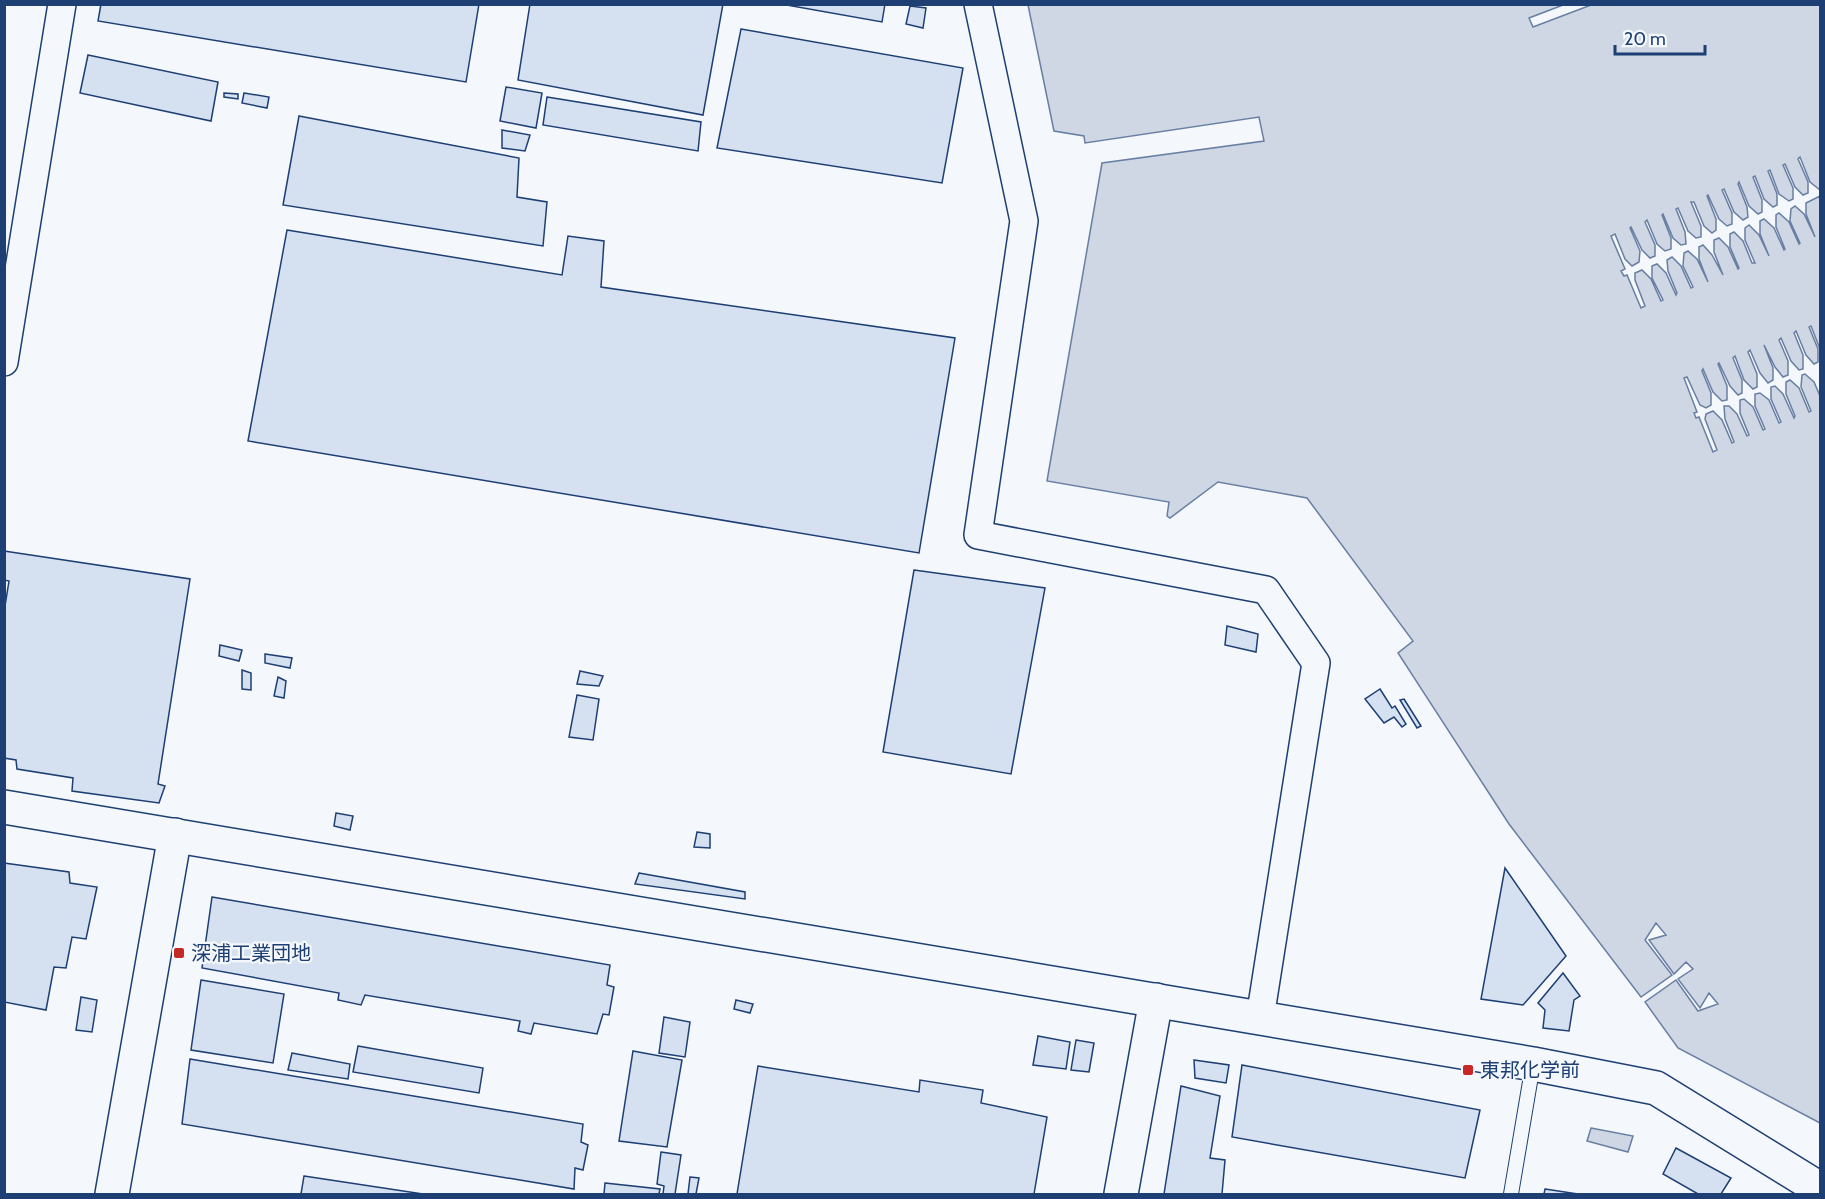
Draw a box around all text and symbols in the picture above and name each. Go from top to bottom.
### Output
scale bar [1615,18,1705,56]
text: 20 m [1624,28,1666,50]
place label: 深浦工業団地 [191,941,311,965]
marker: 深浦工業団地 [172,946,186,960]
place label: 東邦化学前 [1480,1058,1580,1082]
marker: 東邦化学前 [1461,1063,1475,1077]

